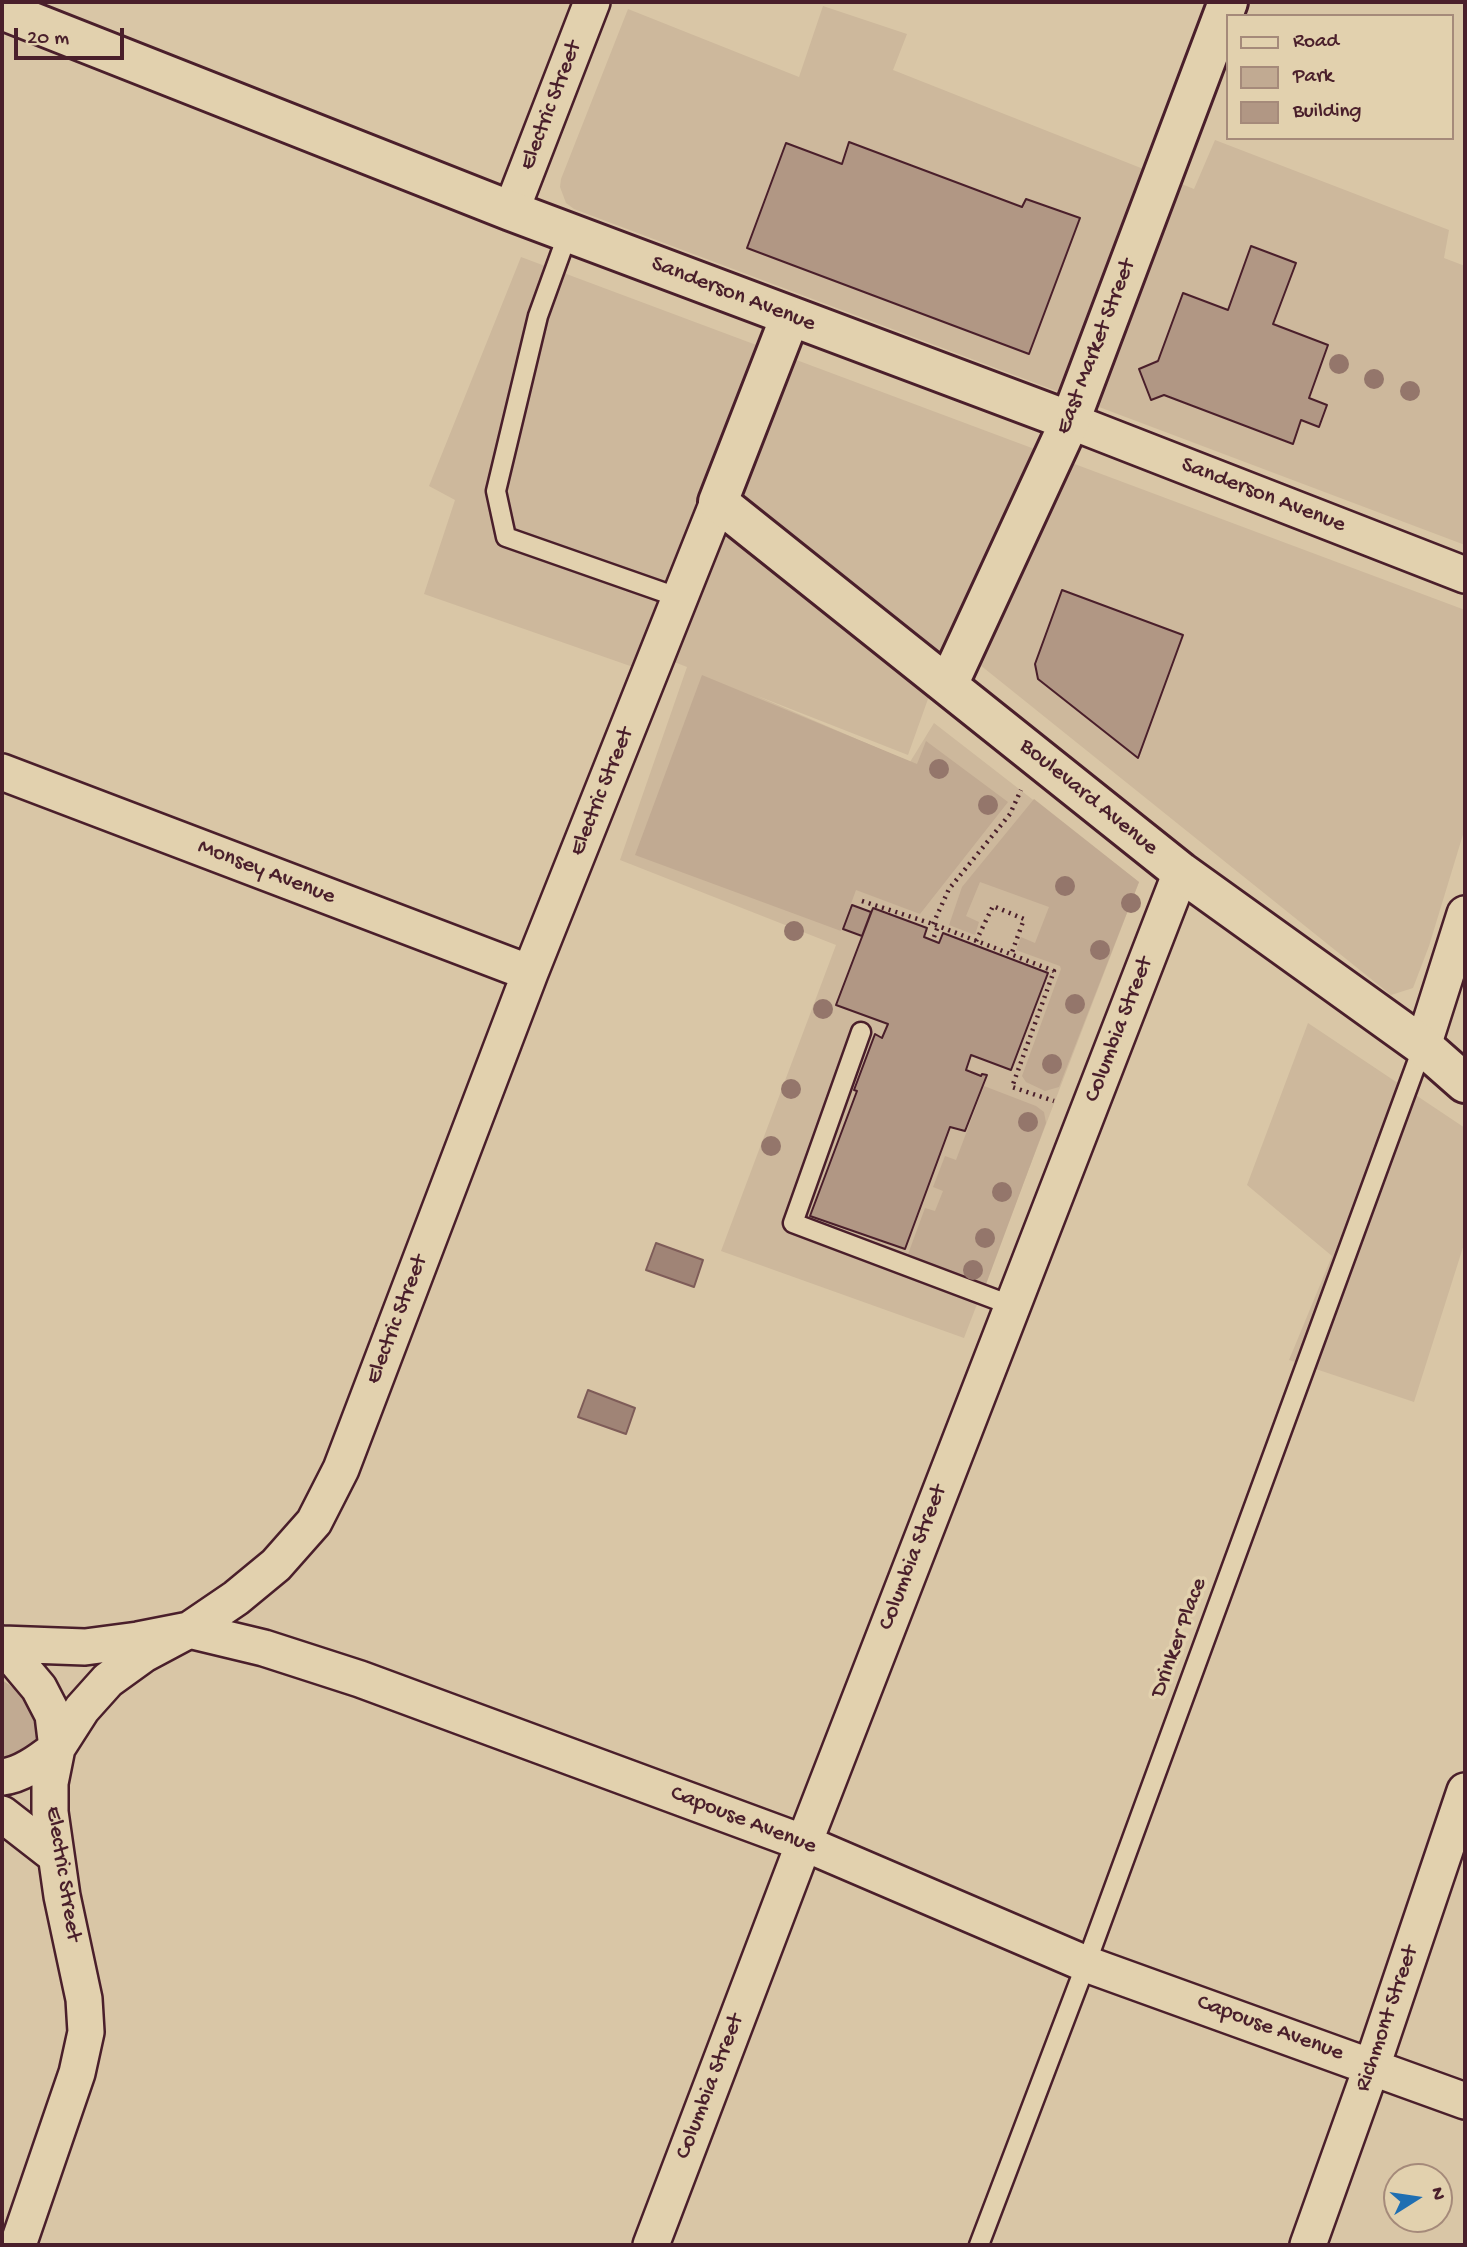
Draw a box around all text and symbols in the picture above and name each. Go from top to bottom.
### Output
scale bar [18,14,128,58]
legend [1226,14,1453,140]
text: 20 m [27,27,69,52]
text: Road [1293,30,1339,55]
street label: Electric Street [515,37,589,175]
text: Park [1293,65,1333,90]
text: Building [1293,100,1362,125]
street label: Sanderson Avenue [647,251,819,339]
street label: East Market Street [1051,255,1143,439]
street label: Sanderson Avenue [1177,452,1349,540]
street label: Electric Street [565,724,641,860]
street label: Boulevard Avenue [1013,734,1163,862]
street label: Monsey Avenue [193,834,339,912]
street label: Columbia Street [1080,954,1160,1106]
street label: Electric Street [361,1251,435,1389]
street label: Columbia Street [874,1482,954,1634]
street label: Drinker Place [1146,1575,1214,1701]
street label: Capouse Avenue [666,1780,820,1862]
street label: Electric Street [38,1805,86,1943]
street label: Richmont Street [1350,1942,1426,2096]
street label: Capouse Avenue [1193,1990,1347,2068]
street label: Columbia Street [671,2011,751,2163]
north arrow [1383,2163,1453,2233]
text: N [1425,2185,1450,2202]

